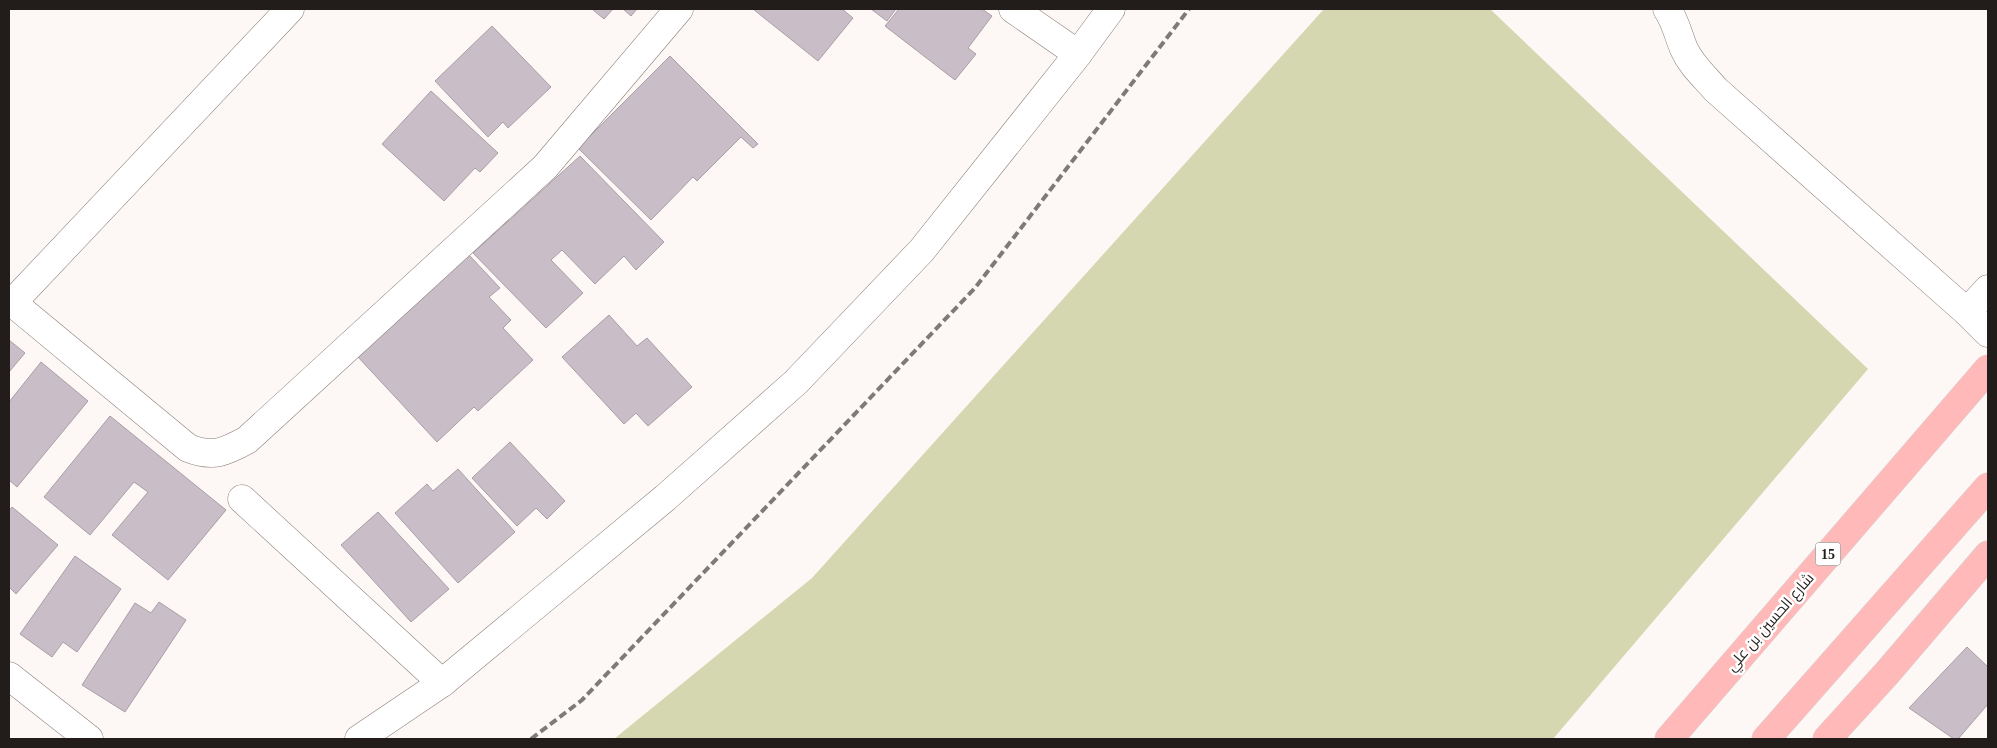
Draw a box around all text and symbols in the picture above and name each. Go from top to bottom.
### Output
road number: 15 [1816,542,1840,566]
street label: شارع الحسين بن علي [1723,570,1820,677]

